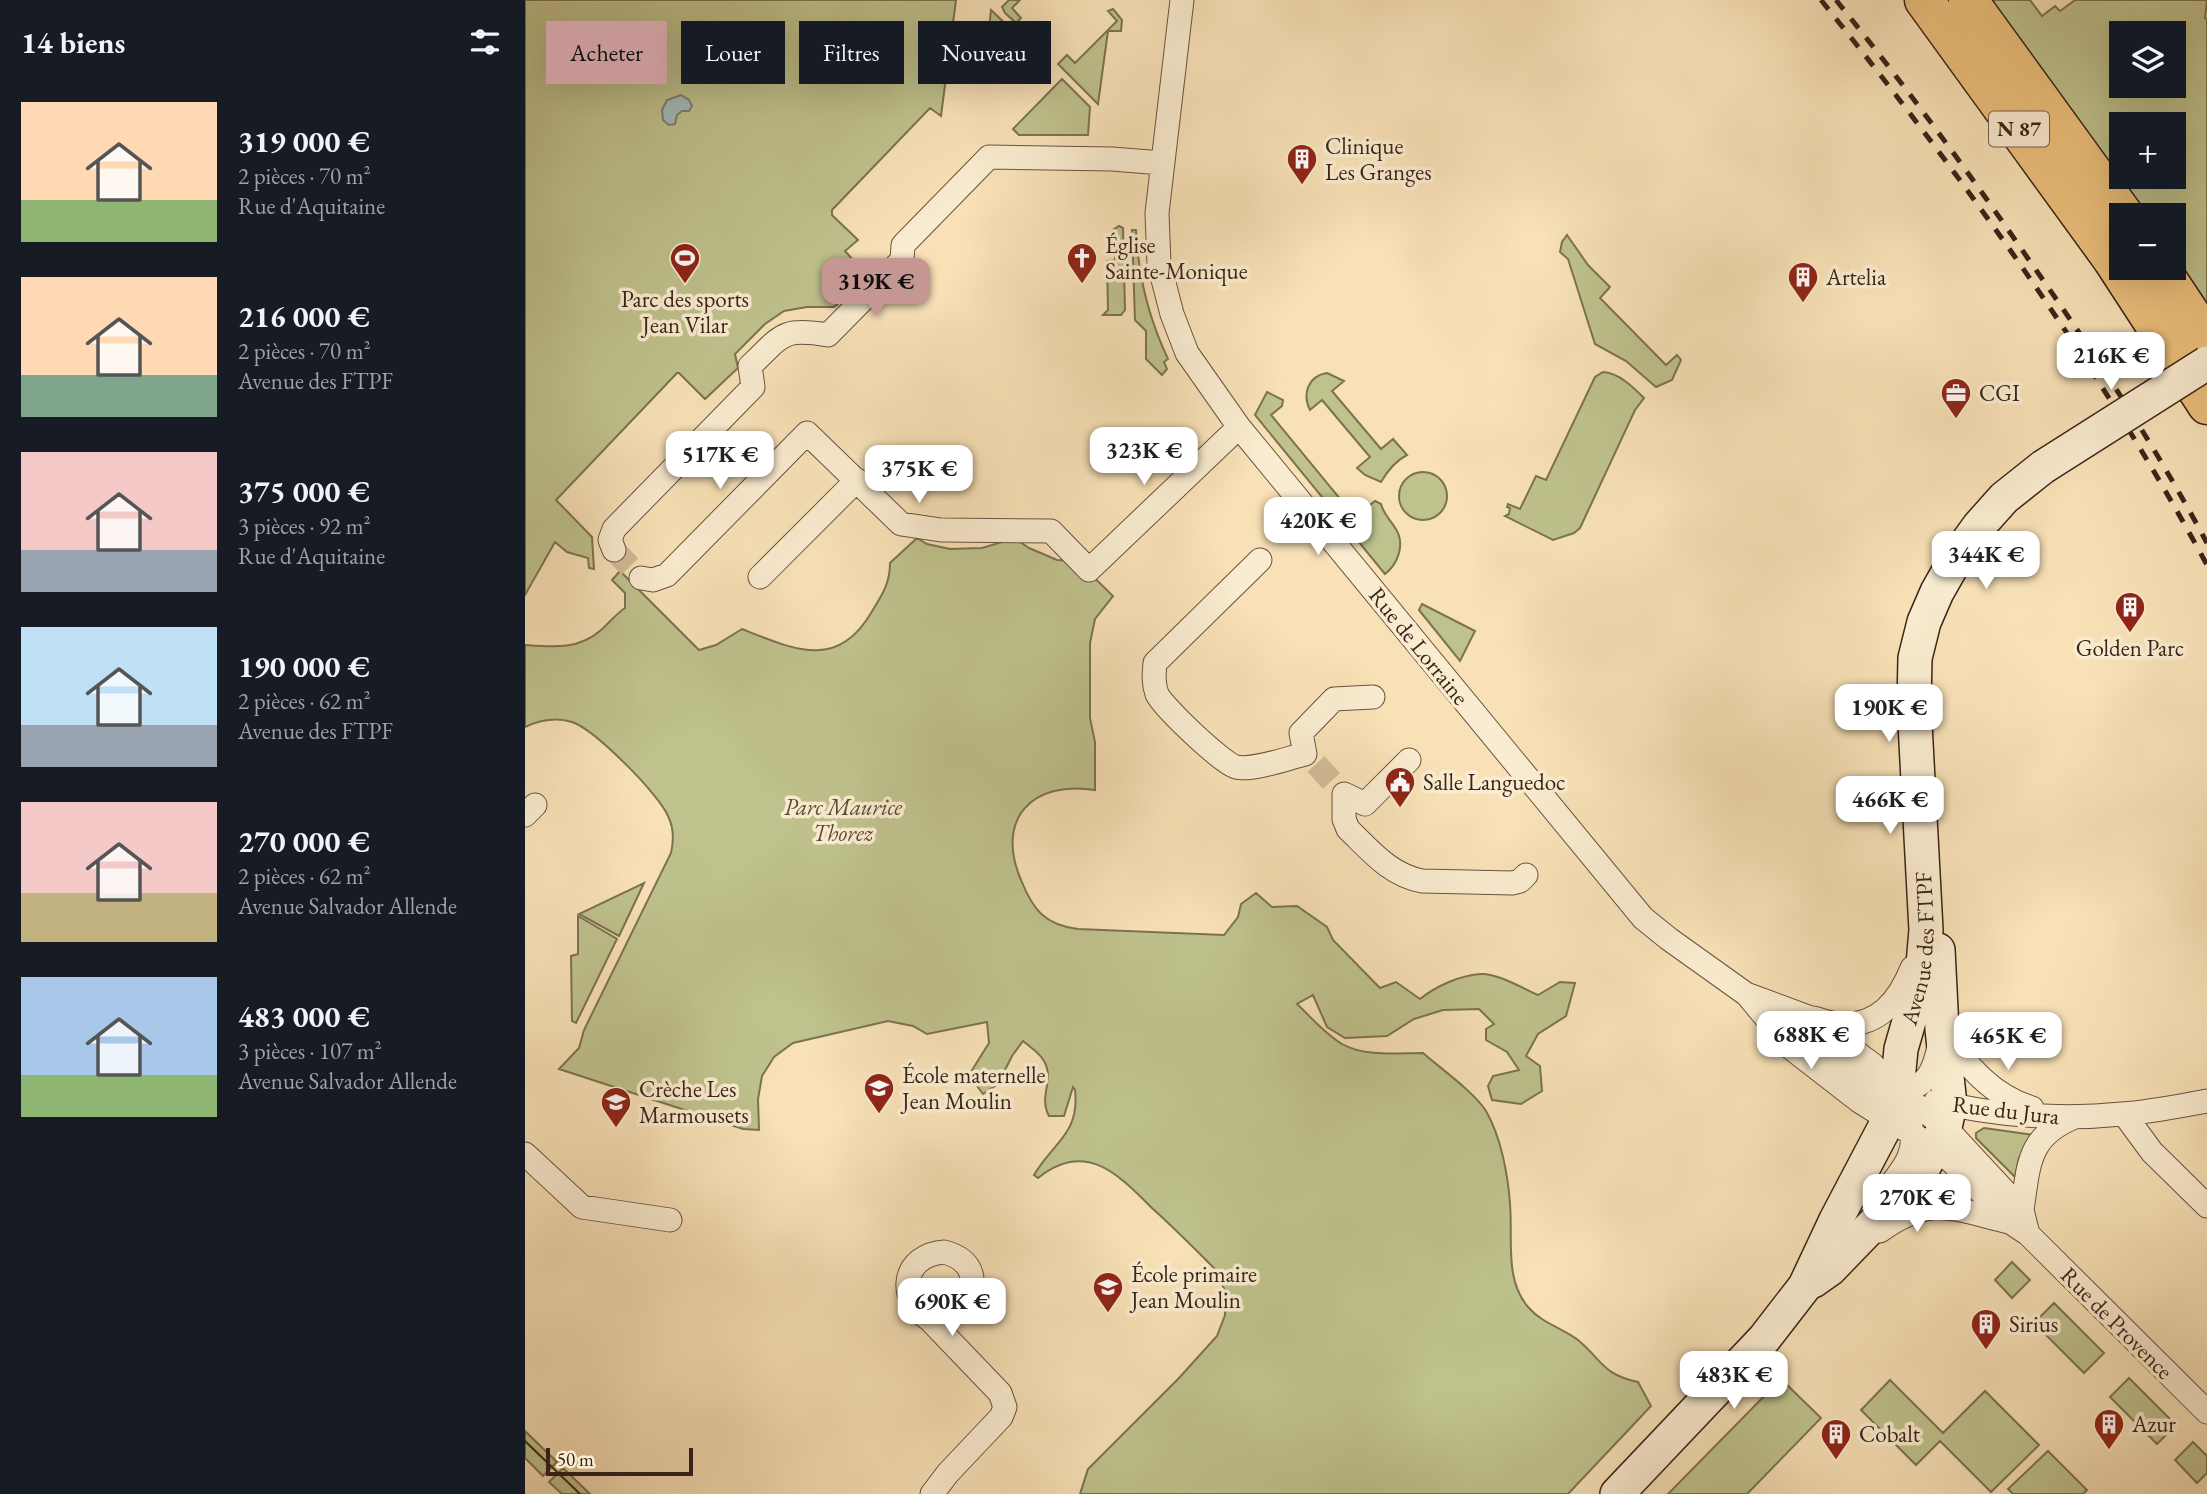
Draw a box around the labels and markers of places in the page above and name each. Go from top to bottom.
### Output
place label: Clinique Les Granges [1325,131,1432,187]
building icon: Clinique Les Granges [1285,142,1319,186]
place label: Église Sainte-Monique [1105,230,1248,286]
sports icon: Parc des sports Jean Vilar [668,241,702,285]
church icon: Église Sainte-Monique [1065,241,1099,285]
pin: 319K € [819,258,933,318]
building icon: Artelia [1786,260,1820,304]
place label: Artelia [1825,262,1887,292]
place label: Parc des sports Jean Vilar [621,284,749,340]
pin: 216K € [2054,332,2168,392]
office icon: CGI [1939,376,1973,420]
place label: CGI [1979,378,2020,408]
pin: 323K € [1087,428,1201,487]
pin: 517K € [663,432,777,491]
pin: 375K € [862,446,976,505]
pin: 420K € [1261,498,1375,557]
pin: 344K € [1929,532,2043,591]
building icon: Golden Parc [2113,590,2147,634]
place label: Golden Parc [2076,633,2184,663]
pin: 190K € [1832,684,1946,744]
public building icon: Salle Languedoc [1383,765,1417,809]
place label: Salle Languedoc [1423,767,1566,797]
pin: 466K € [1833,776,1947,836]
pin: 688K € [1754,1012,1868,1071]
pin: 465K € [1951,1012,2065,1072]
place label: École maternelle Jean Moulin [900,1060,1046,1116]
school or university icon: École maternelle Jean Moulin [862,1071,896,1115]
place label: Crèche Les Marmousets [639,1074,749,1130]
school or university icon: Crèche Les Marmousets [599,1085,633,1129]
pin: 270K € [1860,1174,1974,1234]
place label: École primaire Jean Moulin [1129,1259,1257,1315]
school or university icon: École primaire Jean Moulin [1091,1270,1125,1314]
pin: 690K € [895,1278,1009,1338]
building icon: Sirius [1969,1307,2003,1351]
place label: Sirius [2009,1309,2058,1339]
pin: 483K € [1677,1352,1791,1411]
building icon: Azur [2092,1407,2126,1451]
place label: Azur [2131,1409,2176,1439]
building icon: Cobalt [1819,1417,1853,1461]
place label: Cobalt [1859,1419,1921,1449]

